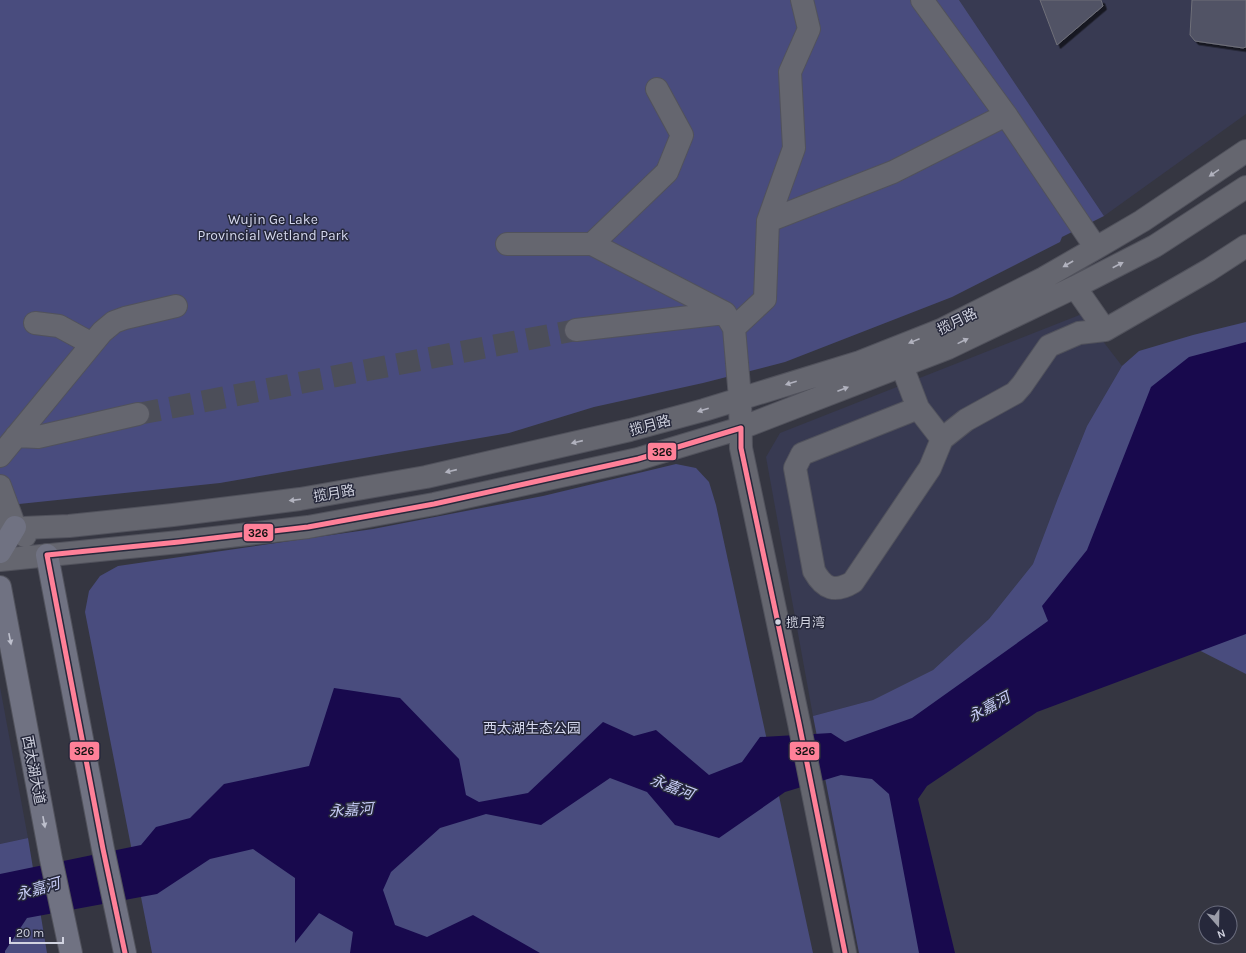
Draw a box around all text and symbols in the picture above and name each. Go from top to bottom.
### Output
one-way arrow [1209,169,1219,177]
park label: Wujin Ge Lake Provincial Wetland Park [197,211,349,244]
one-way arrow [1062,261,1074,268]
one-way arrow [1112,262,1124,268]
street label: 揽月路 [935,305,980,338]
one-way arrow [907,338,919,344]
one-way arrow [958,338,969,344]
one-way arrow [785,380,797,386]
one-way arrow [837,386,849,392]
one-way arrow [697,407,709,413]
street label: 揽月路 [628,412,673,439]
one-way arrow [571,440,584,446]
line badge: 326 [647,442,677,461]
text: 326 [652,446,672,459]
one-way arrow [445,469,457,475]
street label: 揽月路 [312,481,356,506]
one-way arrow [289,496,301,503]
line badge: 326 [243,523,274,542]
text: 326 [248,527,268,540]
place label: 揽月湾 [786,615,825,630]
marker: 揽月湾 [773,617,783,627]
one-way arrow [7,633,13,645]
water label: 永嘉河 [965,687,1016,726]
park label: 西太湖生态公园 [483,720,581,737]
street label: 西太湖大道 [18,734,49,806]
line badge: 326 [69,741,100,761]
line badge: 326 [789,741,820,761]
text: 326 [74,745,94,758]
text: 326 [795,745,815,758]
water label: 永嘉河 [648,771,699,805]
water label: 永嘉河 [328,799,377,821]
one-way arrow [41,815,47,828]
water label: 永嘉河 [14,873,65,904]
north arrow [1198,905,1238,945]
scale bar [10,919,63,945]
text: 20 m [16,926,44,940]
text: N [1215,926,1227,941]

